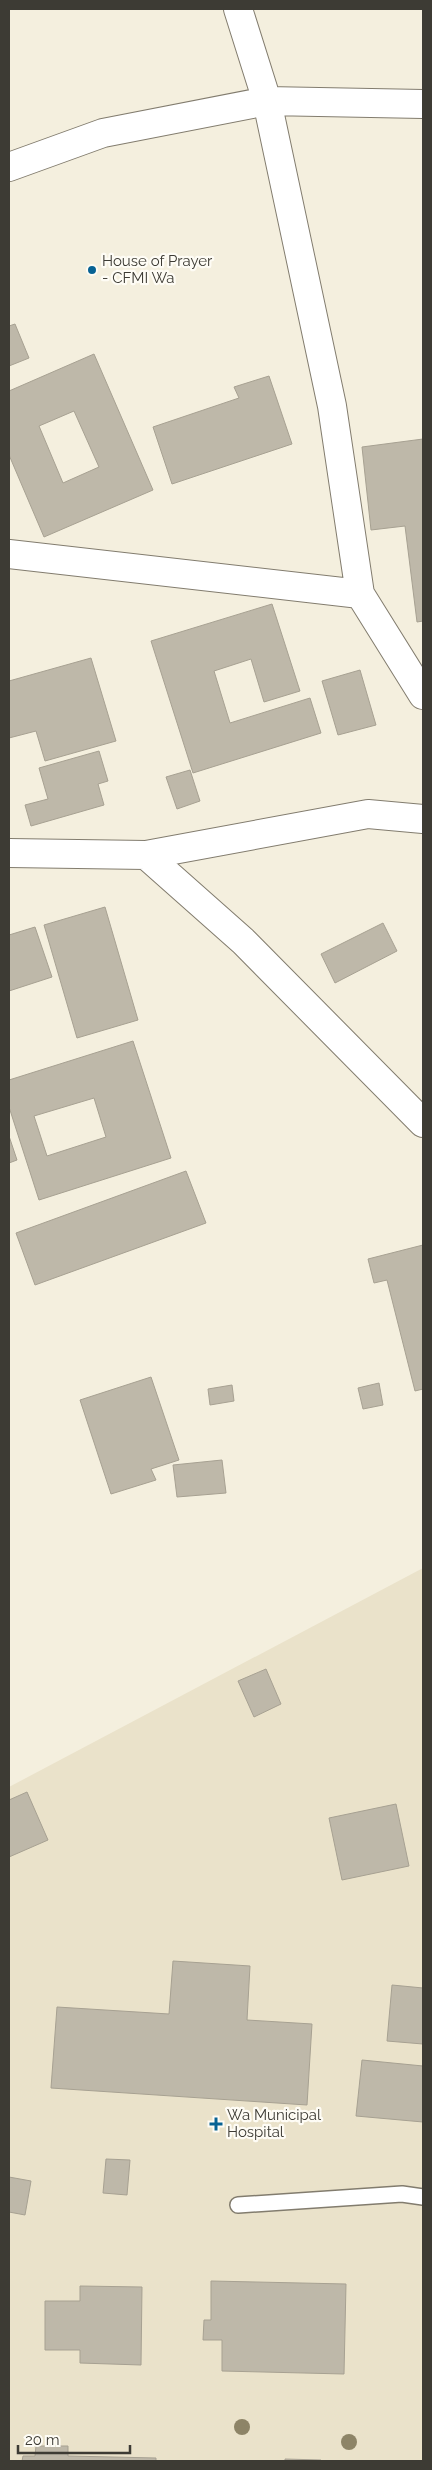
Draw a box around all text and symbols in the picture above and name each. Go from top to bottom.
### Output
place label: House of Prayer - CFMI Wa [102,252,213,287]
marker: House of Prayer - CFMI Wa [86,264,98,276]
place label: Wa Municipal Hospital [227,2106,322,2141]
marker: Wa Municipal Hospital [209,2117,223,2131]
scale bar [18,2422,130,2454]
text: 20 m [25,2431,60,2449]

